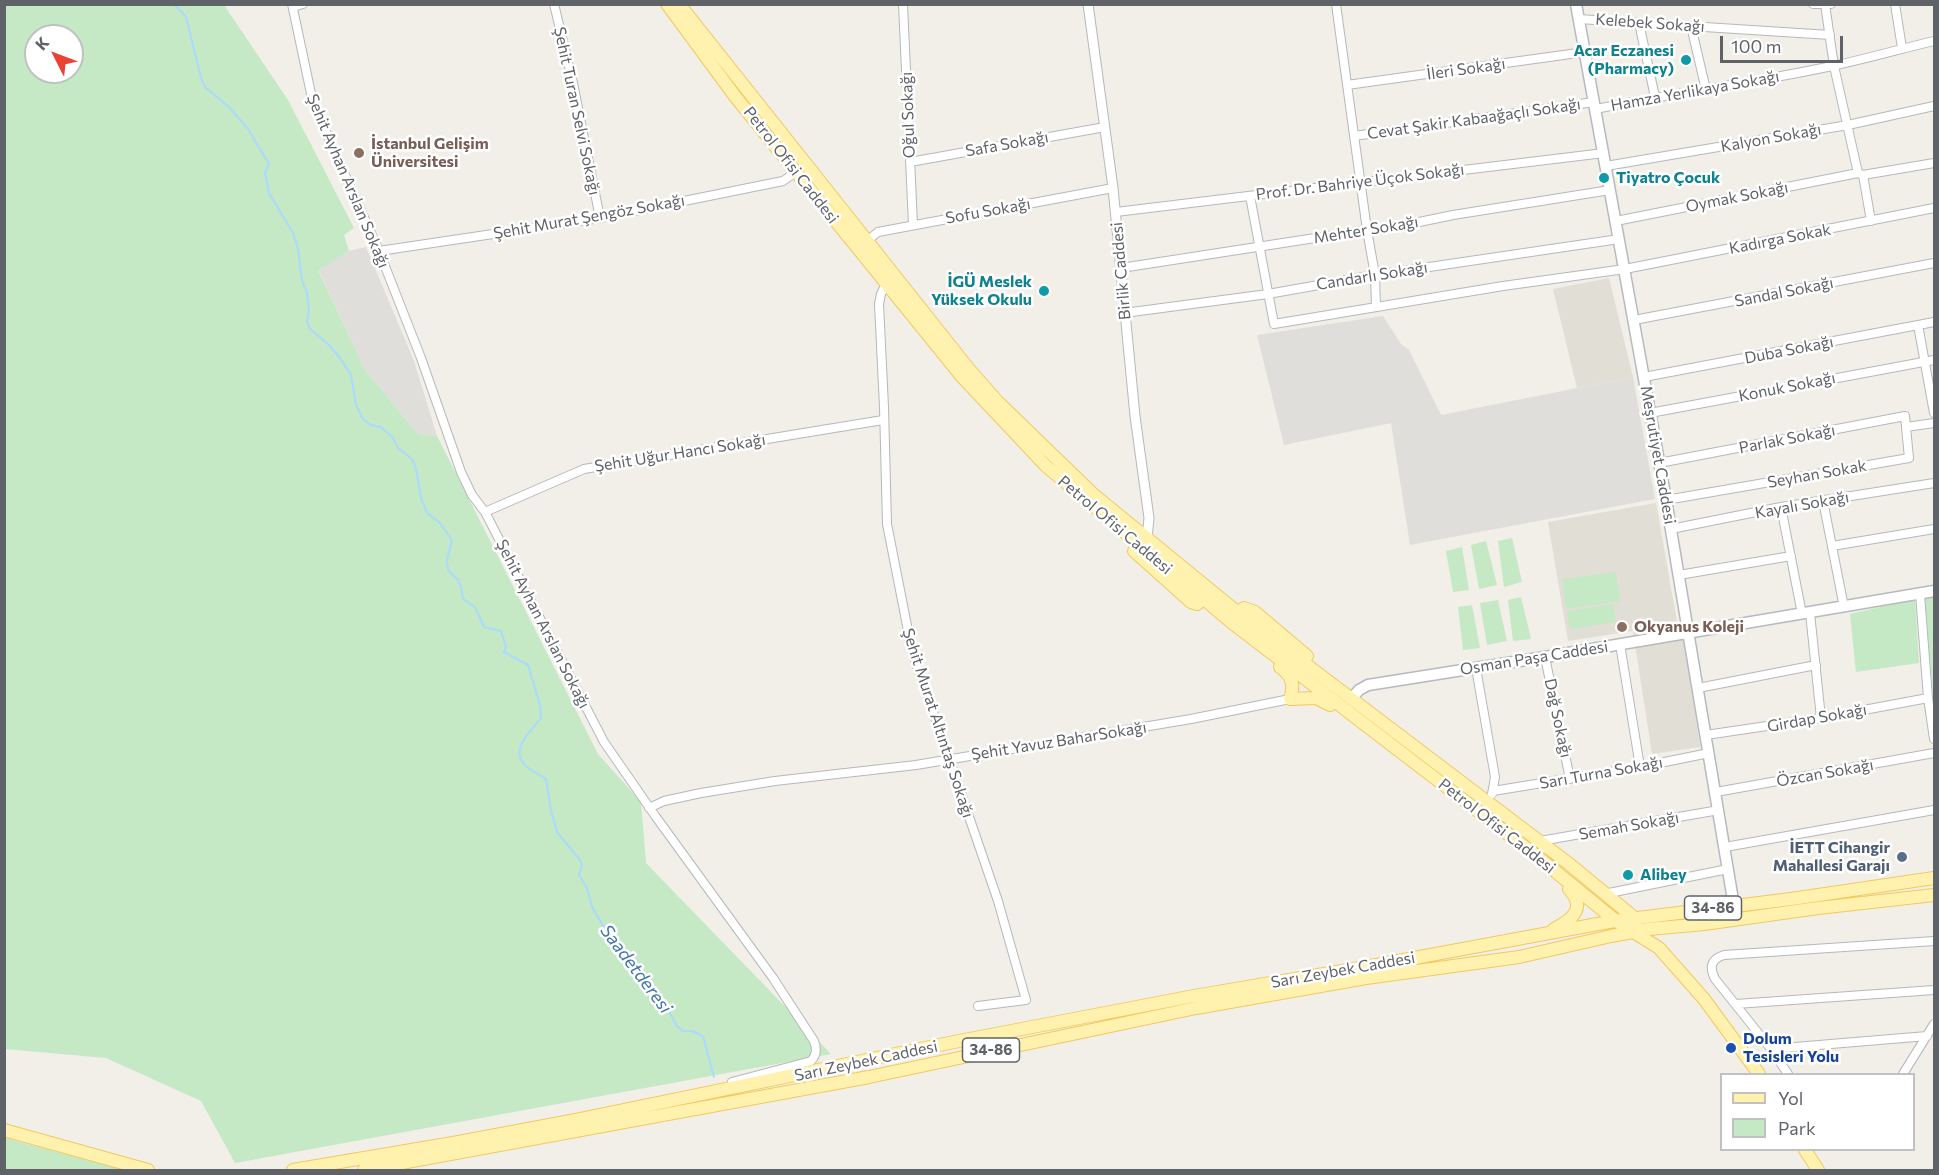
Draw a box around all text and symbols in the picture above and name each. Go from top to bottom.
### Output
street label: Kelebek Sokağı [1595,10,1705,36]
north arrow [24,24,84,84]
scale bar [1723,24,1846,62]
street label: Şehit Turan Selvi Sokağı [550,25,604,197]
text: K [31,32,53,53]
text: 100 m [1731,35,1781,57]
place label: Acar Eczanesi (Pharmacy) [1574,41,1674,79]
marker: Acar Eczanesi (Pharmacy) [1679,53,1693,67]
street label: İleri Sokağı [1425,54,1507,84]
street label: Hamza Yerlikaya Sokağı [1609,67,1781,115]
street label: Oğul Sokağı [897,71,919,159]
street label: Şehit Ayhan Arslan Sokağı [303,91,393,271]
street label: Cevat Şakir Kabaağaçlı Sokağı [1366,95,1582,143]
street label: Petrol Ofisi Caddesi [739,103,843,227]
street label: Kalyon Sokağı [1719,120,1823,156]
street label: Safa Sokağı [964,127,1050,161]
place label: İstanbul Gelişim Üniversitesi [371,134,489,172]
marker: İstanbul Gelişim Üniversitesi [352,146,366,160]
street label: Prof. Dr. Bahriye Üçok Sokağı [1255,160,1465,204]
place label: Tiyatro Çocuk [1616,168,1720,188]
marker: Tiyatro Çocuk [1597,171,1611,185]
street label: Oymak Sokağı [1684,178,1790,216]
street label: Şehit Murat Şengöz Sokağı [492,191,686,243]
street label: Sofu Sokağı [944,194,1032,228]
street label: Mehter Sokağı [1312,212,1420,248]
street label: Kadırga Sokak [1727,220,1833,258]
street label: Birlik Caddesi [1107,221,1135,321]
street label: Candarlı Sokağı [1315,258,1429,294]
place label: İGÜ Meslek Yüksek Okulu [931,272,1032,310]
street label: Sandal Sokağı [1733,273,1835,311]
marker: İGÜ Meslek Yüksek Okulu [1037,284,1051,298]
street label: Duba Sokağı [1743,332,1835,368]
street label: Konuk Sokağı [1737,368,1837,406]
street label: Meşrutiyet Caddesi [1636,384,1680,526]
street label: Parlak Sokağı [1737,420,1837,458]
street label: Şehit Uğur Hancı Sokağı [593,430,767,476]
street label: Seyhan Sokak [1766,456,1868,492]
street label: Petrol Ofisi Caddesi [1054,472,1176,578]
street label: Kayalı Sokağı [1753,487,1851,523]
street label: Şehit Ayhan Arslan Sokağı [492,536,594,712]
place label: Okyanus Koleji [1634,617,1744,637]
marker: Okyanus Koleji [1615,620,1629,634]
street label: Şehit Murat Altıntaş Sokağı [898,626,978,820]
street label: Osman Paşa Caddesi [1459,637,1609,679]
street label: Dağ Sokağı [1540,677,1576,759]
street label: Girdap Sokağı [1766,700,1868,736]
street label: Şehit Yavuz BaharSokağı [970,718,1148,764]
street label: Sarı Turna Sokağı [1538,753,1664,793]
street label: Özcan Sokağı [1775,755,1875,791]
street label: Petrol Ofisi Caddesi [1435,774,1559,878]
street label: Semah Sokağı [1578,808,1680,844]
place label: İETT Cihangir Mahallesi Garajı [1773,838,1890,876]
marker: İETT Cihangir Mahallesi Garajı [1895,850,1909,864]
place label: Alibey [1640,865,1687,885]
marker: Alibey [1621,868,1635,882]
road number: 34-86 [1684,896,1742,920]
water label: Saadetderesi [596,920,676,1018]
street label: Sarı Zeybek Caddesi [1270,948,1416,992]
place label: Dolum Tesisleri Yolu [1743,1029,1839,1067]
street label: Sarı Zeybek Caddesi [793,1036,939,1086]
road number: 34-86 [962,1038,1020,1062]
marker: Dolum Tesisleri Yolu [1724,1041,1738,1055]
legend [1720,1073,1915,1151]
text: Yol [1778,1087,1803,1109]
text: Park [1778,1117,1816,1139]

